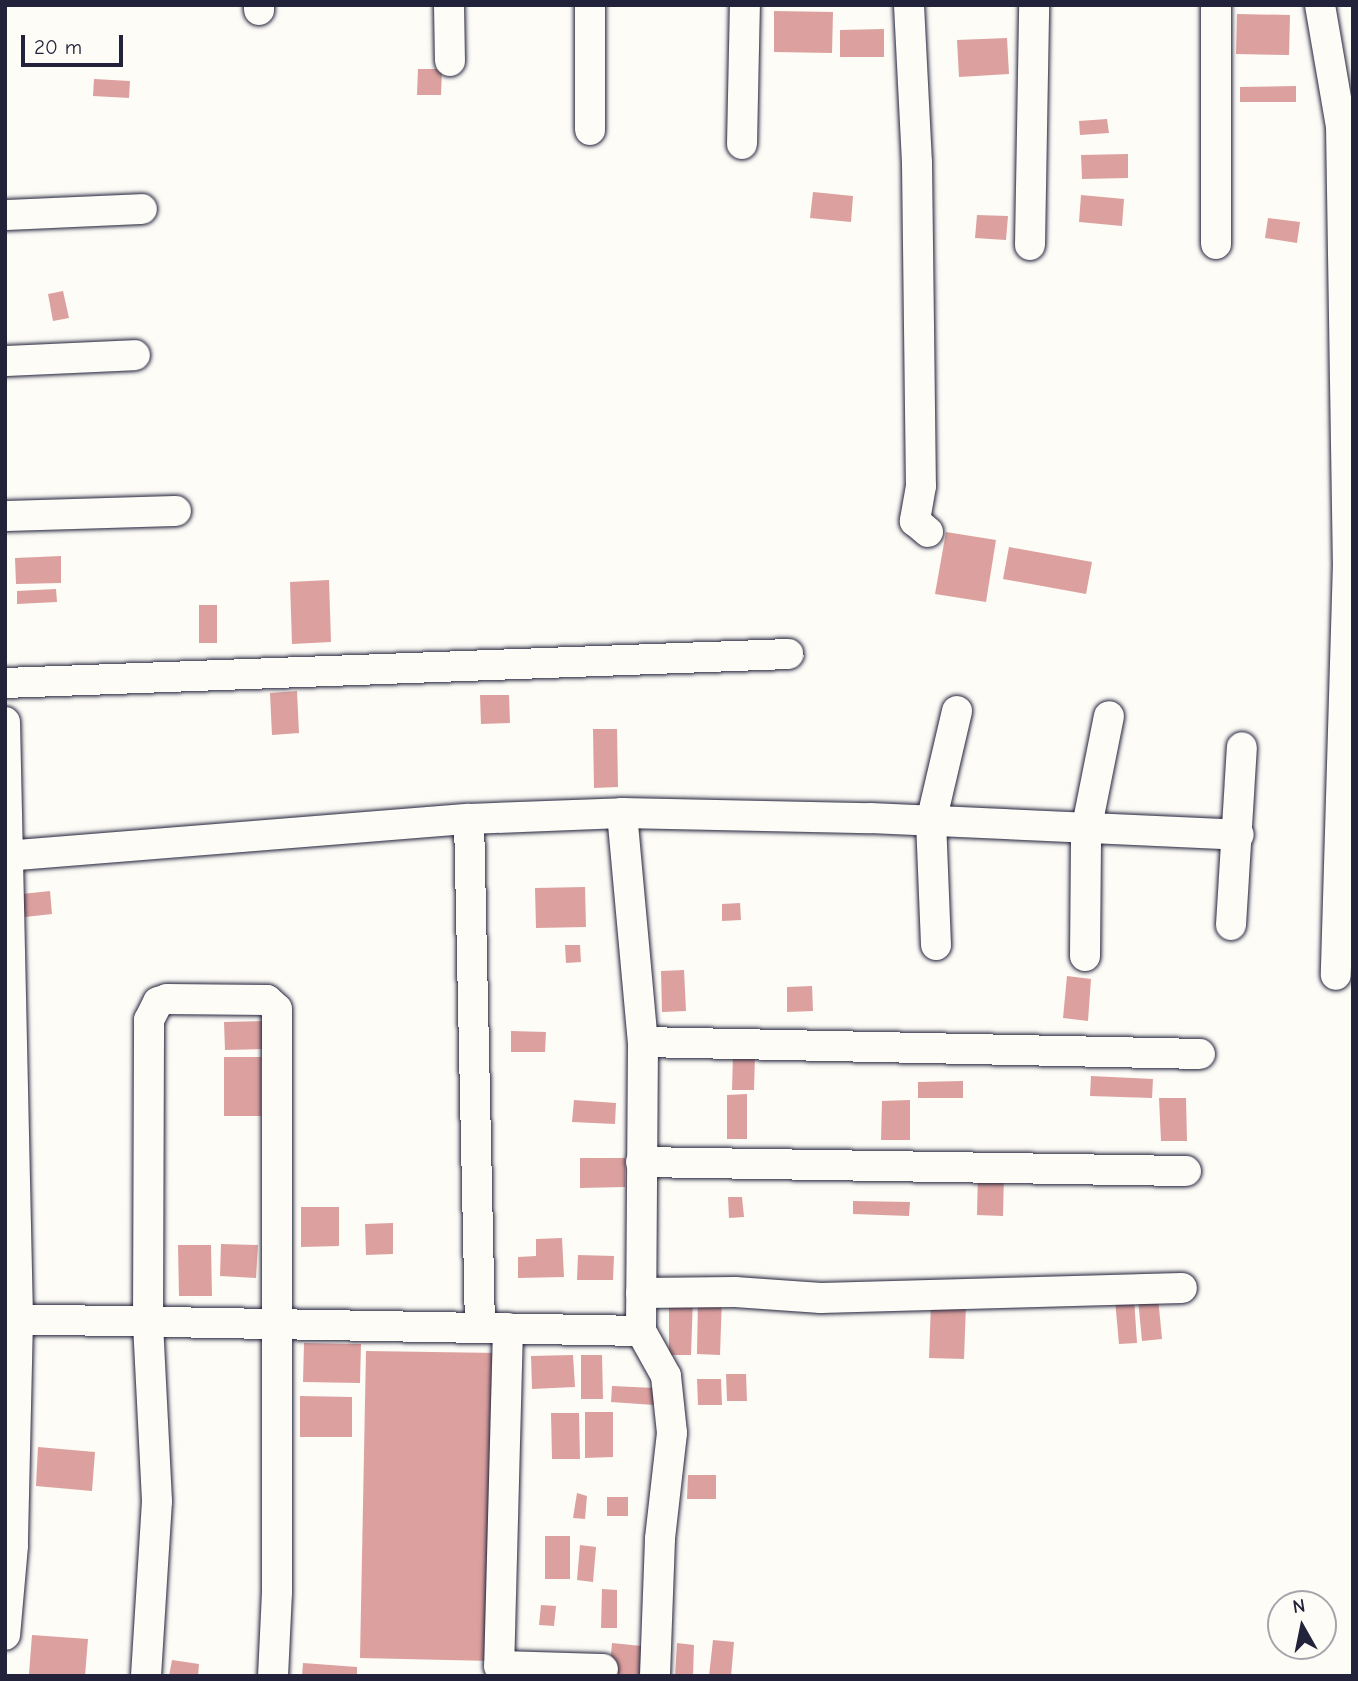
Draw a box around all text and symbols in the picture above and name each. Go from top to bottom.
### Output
scale bar [24,21,126,65]
text: 20 m [34,35,82,59]
north arrow [1267,1590,1337,1660]
text: N [1291,1594,1307,1618]

